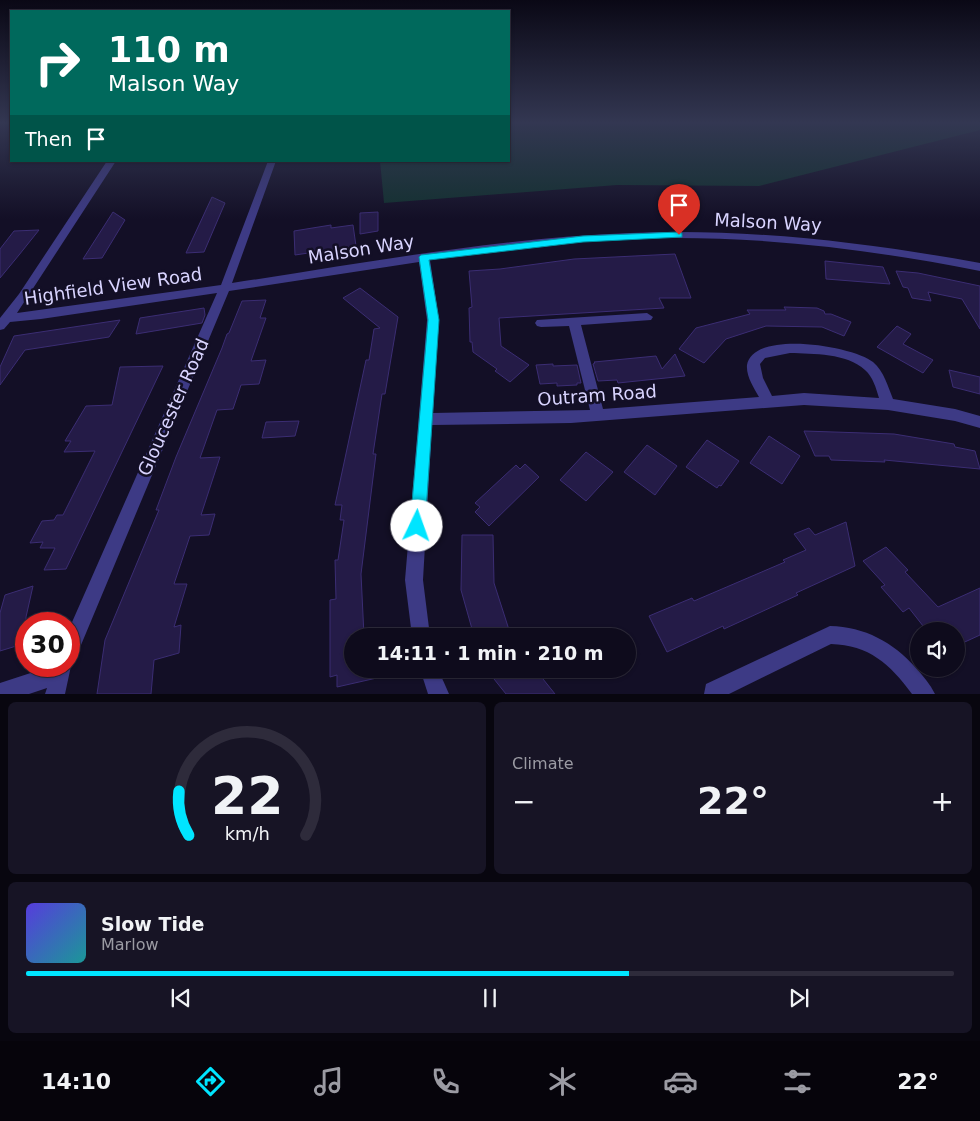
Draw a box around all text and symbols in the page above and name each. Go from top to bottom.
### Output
icon: right [25,30,90,95]
text: 110 m [108,30,230,70]
text: Malson Way [108,71,239,96]
icon: arrive [82,125,110,153]
text: Then [25,128,72,150]
pin [658,184,700,235]
icon: arrive [665,191,693,219]
street label: Malson Way [714,209,823,235]
street label: Malson Way [306,230,416,268]
street label: Highfield View Road [23,263,203,309]
street label: Gloucester Road [133,335,213,479]
street label: Outram Road [537,380,657,410]
position arrow [390,499,442,551]
speed limit sign: 30 [15,612,80,677]
map controls [910,622,965,677]
button: sound [910,622,965,677]
text: 14:11 · 1 min · 210 m [376,642,604,664]
text: Climate [512,754,574,773]
text: 22 [211,766,283,826]
text: 22° [697,779,769,823]
text: − [512,785,535,818]
text: + [931,785,954,818]
text: km/h [224,823,270,844]
text: Slow Tide [101,913,204,935]
text: Marlow [101,935,159,954]
icon: previous [167,984,195,1012]
icon: pause [476,984,504,1012]
icon: next [785,984,813,1012]
icon: directions [193,1064,228,1099]
icon: music [311,1064,346,1099]
icon: phone [428,1064,463,1099]
icon: climate [545,1064,580,1099]
icon: car [663,1064,698,1099]
icon: filters [780,1064,815,1099]
text: 14:10 [41,1069,111,1094]
text: 22° [897,1069,939,1094]

